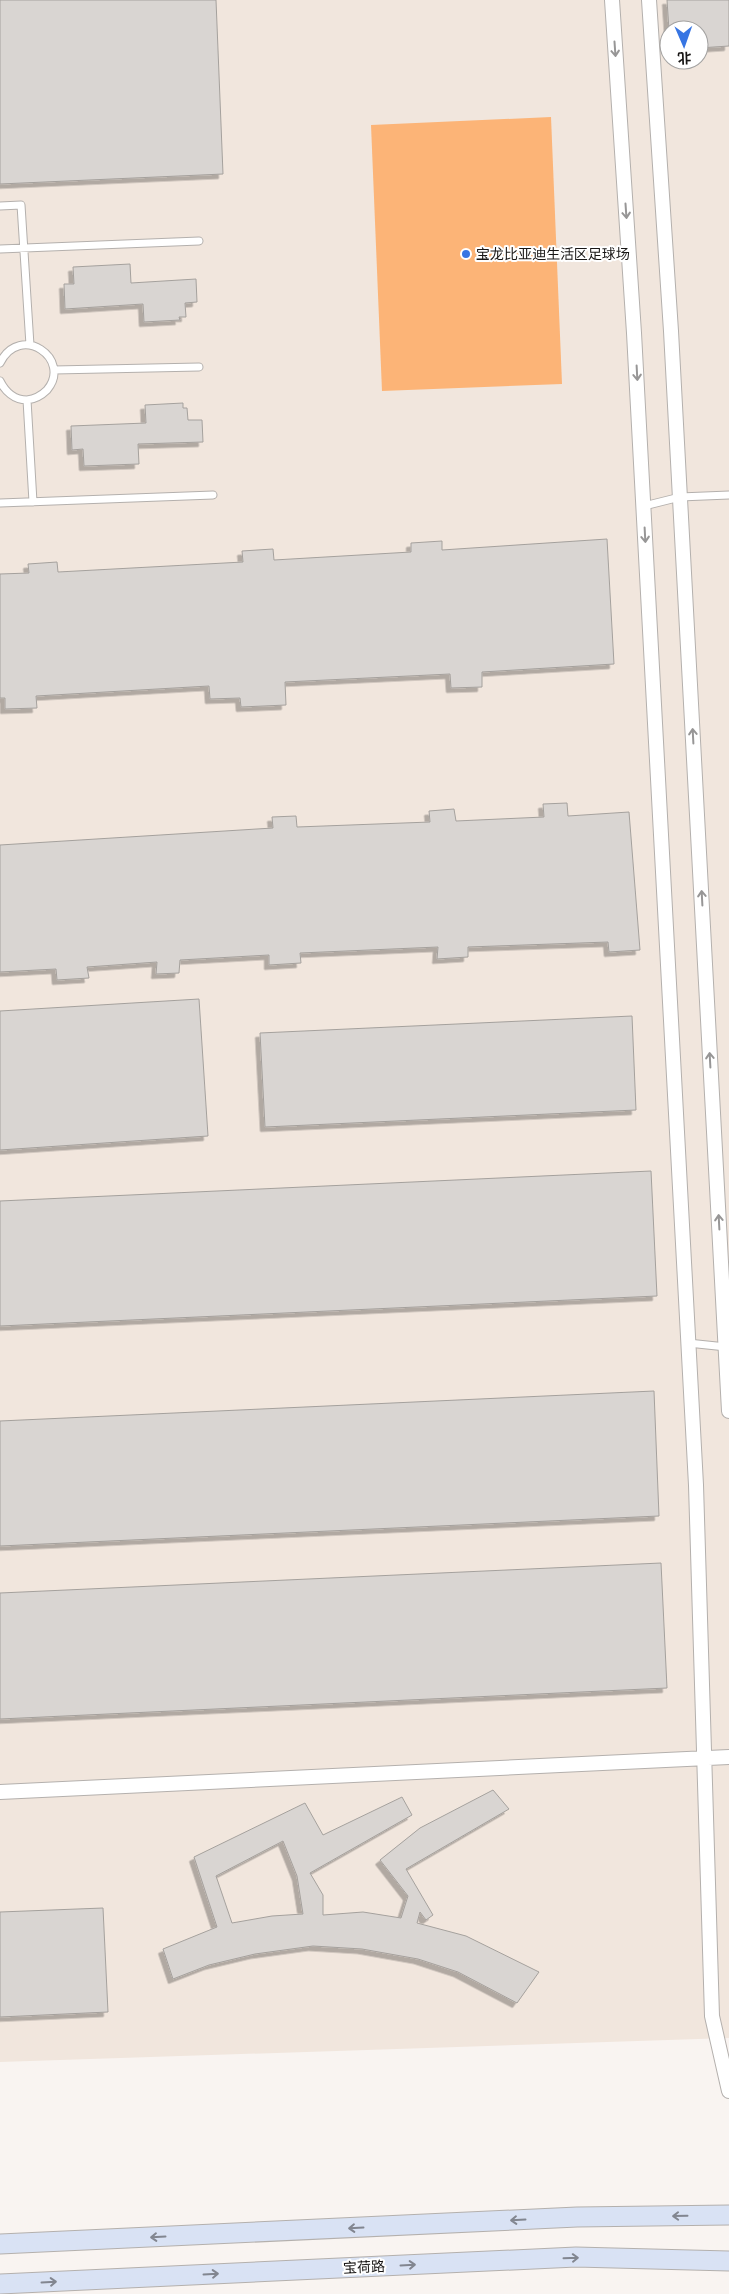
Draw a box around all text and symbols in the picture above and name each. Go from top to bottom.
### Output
north arrow [659,20,709,70]
one-way arrow [610,40,620,56]
text: 北 [677,49,692,67]
one-way arrow [621,202,631,218]
place label: 宝龙比亚迪生活区足球场 [476,245,630,263]
marker: 宝龙比亚迪生活区足球场 [460,248,472,260]
one-way arrow [632,365,641,381]
one-way arrow [641,527,650,543]
one-way arrow [688,728,697,744]
one-way arrow [697,890,706,906]
one-way arrow [706,1052,715,1068]
one-way arrow [714,1215,723,1231]
one-way arrow [673,2211,689,2221]
one-way arrow [510,2215,526,2225]
one-way arrow [348,2223,364,2232]
one-way arrow [150,2232,166,2242]
one-way arrow [562,2253,578,2262]
street label: 宝荷路 [343,2257,385,2277]
one-way arrow [400,2260,416,2270]
one-way arrow [203,2270,219,2279]
one-way arrow [40,2277,56,2287]

